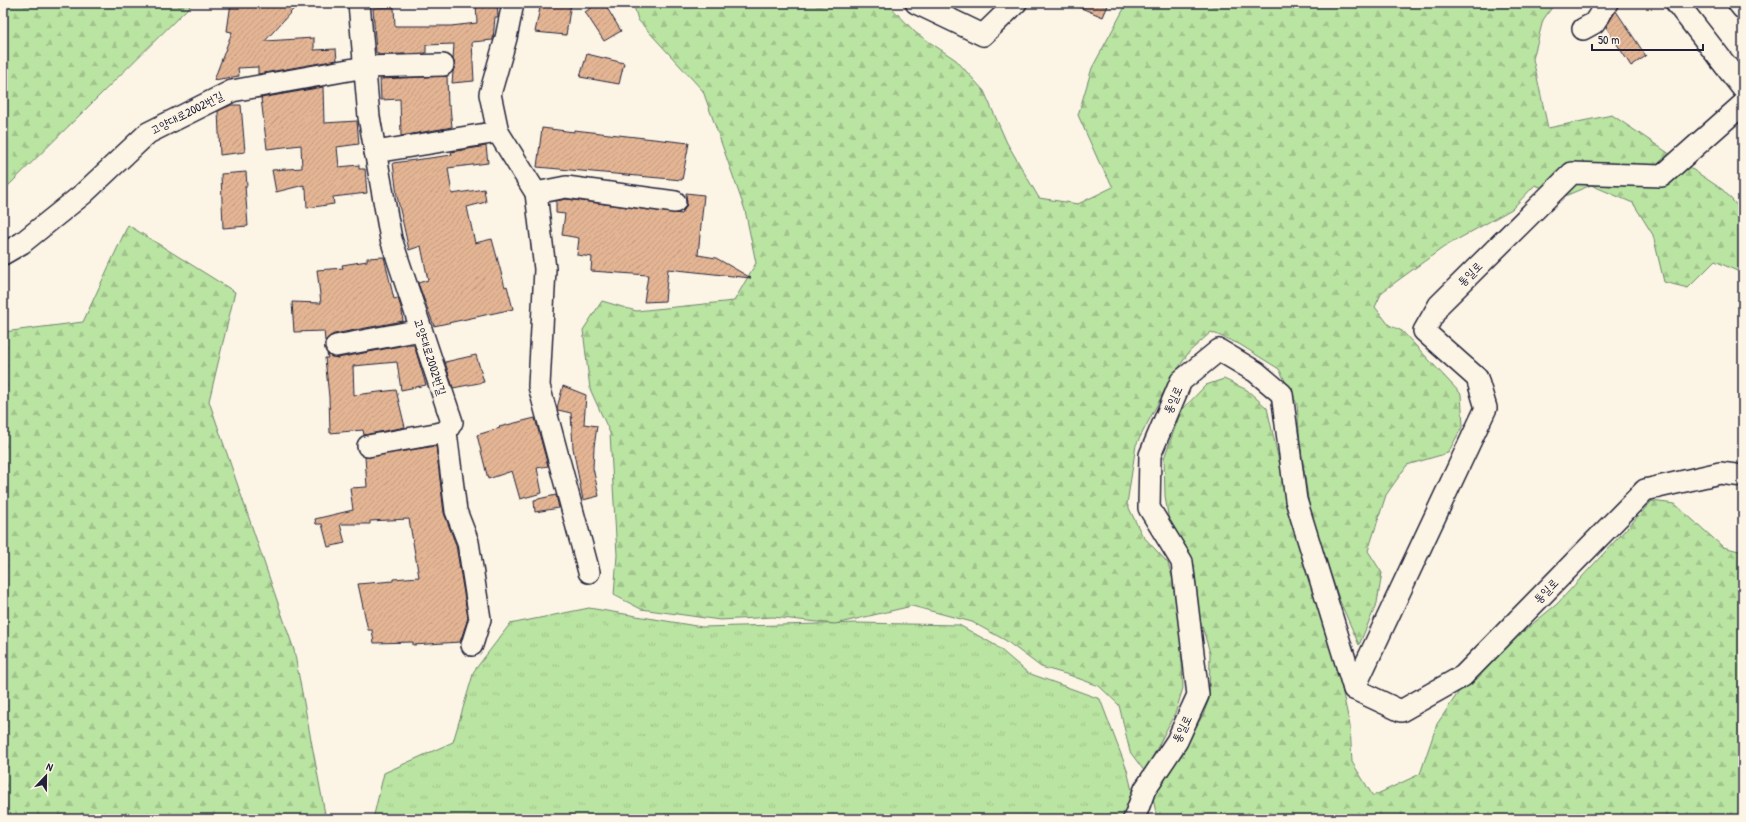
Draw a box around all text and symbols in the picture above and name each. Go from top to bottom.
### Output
scale bar [1592,26,1703,52]
text: 50 m [1598,31,1619,48]
street label: 고양대로2002번길 [147,87,227,138]
street label: 통일로 [1453,257,1486,290]
street label: 고양대로2002번길 [410,316,451,398]
street label: 통일로 [1159,383,1186,416]
street label: 통일로 [1529,574,1562,607]
street label: 통일로 [1168,712,1196,746]
north arrow [26,756,66,796]
text: N [44,759,55,774]

